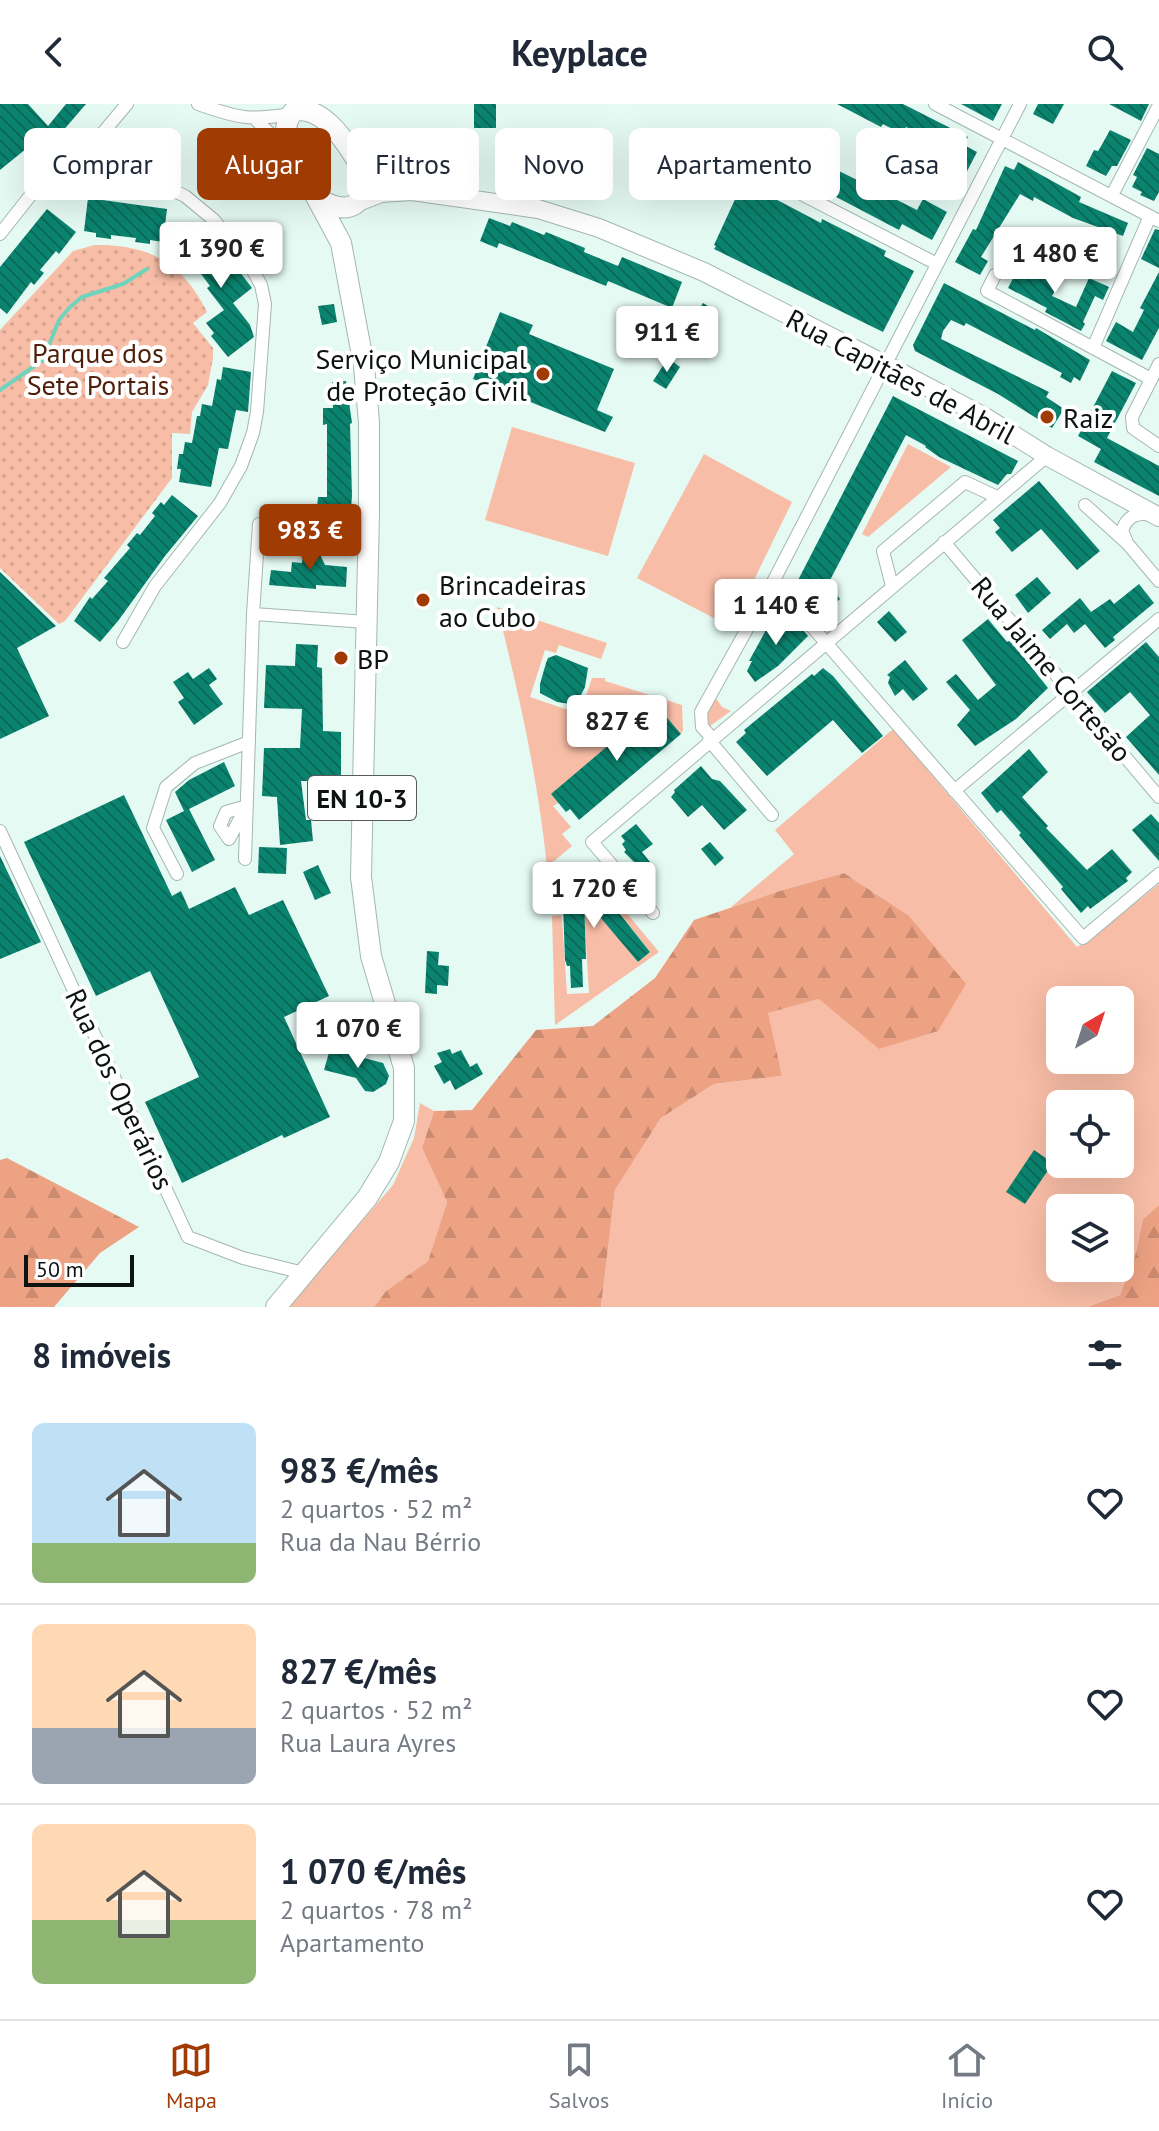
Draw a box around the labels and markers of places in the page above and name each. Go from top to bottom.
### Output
pin: 1 390 € [147,222,295,290]
pin: 1 480 € [981,227,1129,295]
pin: 911 € [611,306,723,374]
place label: Serviço Municipal de Proteção Civil [316,340,527,409]
marker: Serviço Municipal de Proteção Civil [534,365,552,383]
place label: Raiz [1063,399,1113,436]
marker: Raiz [1038,408,1056,426]
pin: 983 € [254,504,366,572]
place label: Brincadeiras ao Cubo [439,566,586,635]
pin: 1 140 € [702,579,850,647]
marker: Brincadeiras ao Cubo [414,591,432,609]
place label: BP [357,640,389,677]
marker: BP [332,649,350,667]
pin: 827 € [561,695,673,763]
pin: 1 720 € [520,862,668,930]
pin: 1 070 € [284,1002,432,1070]

